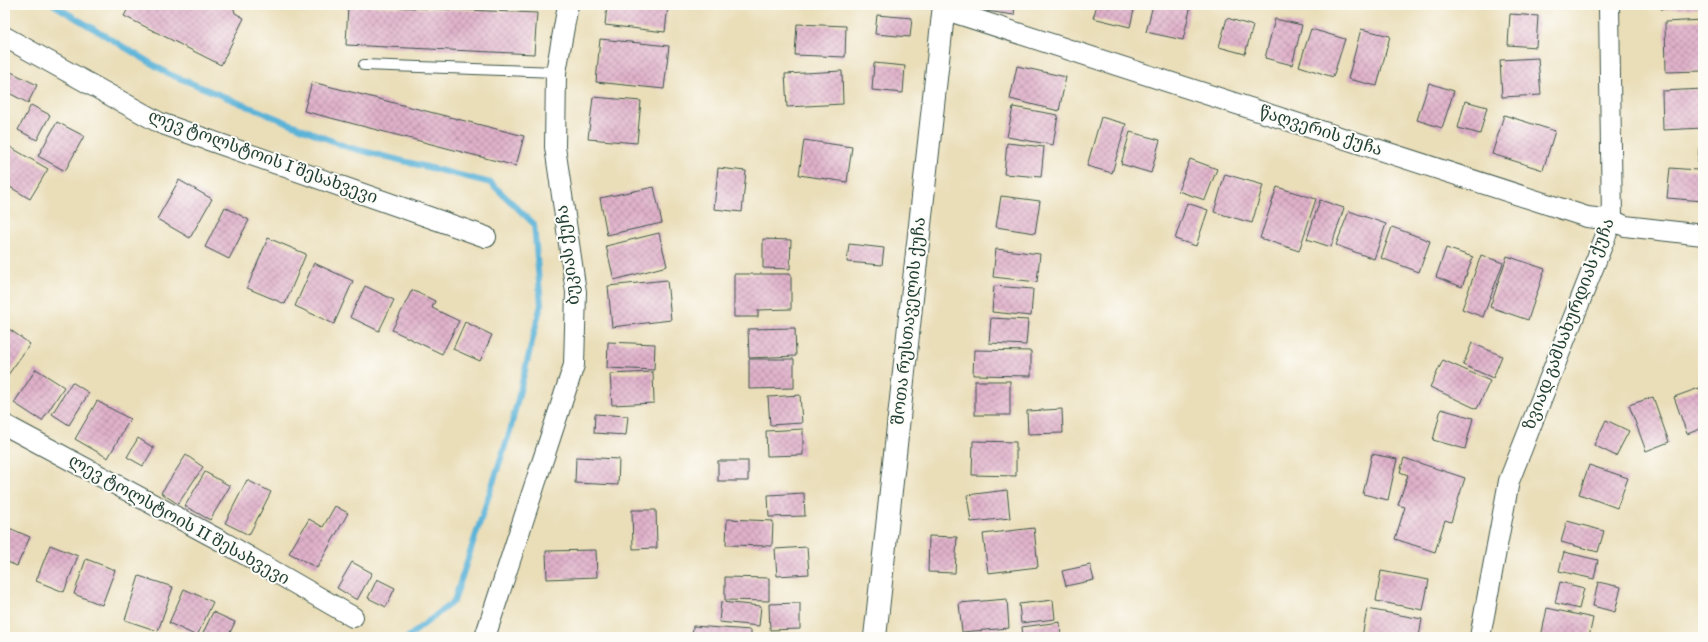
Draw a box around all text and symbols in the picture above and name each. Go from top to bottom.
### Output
street label: წაღვერის ქუჩა [1257,101,1385,161]
street label: ლევ ტოლსტოის I შესახვევი [145,105,381,209]
street label: ბუკიას ქუჩა [551,204,585,306]
street label: ზვიად გამსახურდიას ქუჩა [1518,215,1620,433]
street label: შოთა რუსთაველის ქუჩა [887,216,931,426]
street label: ლევ ტოლსტოის II შესახვევი [64,450,294,590]

